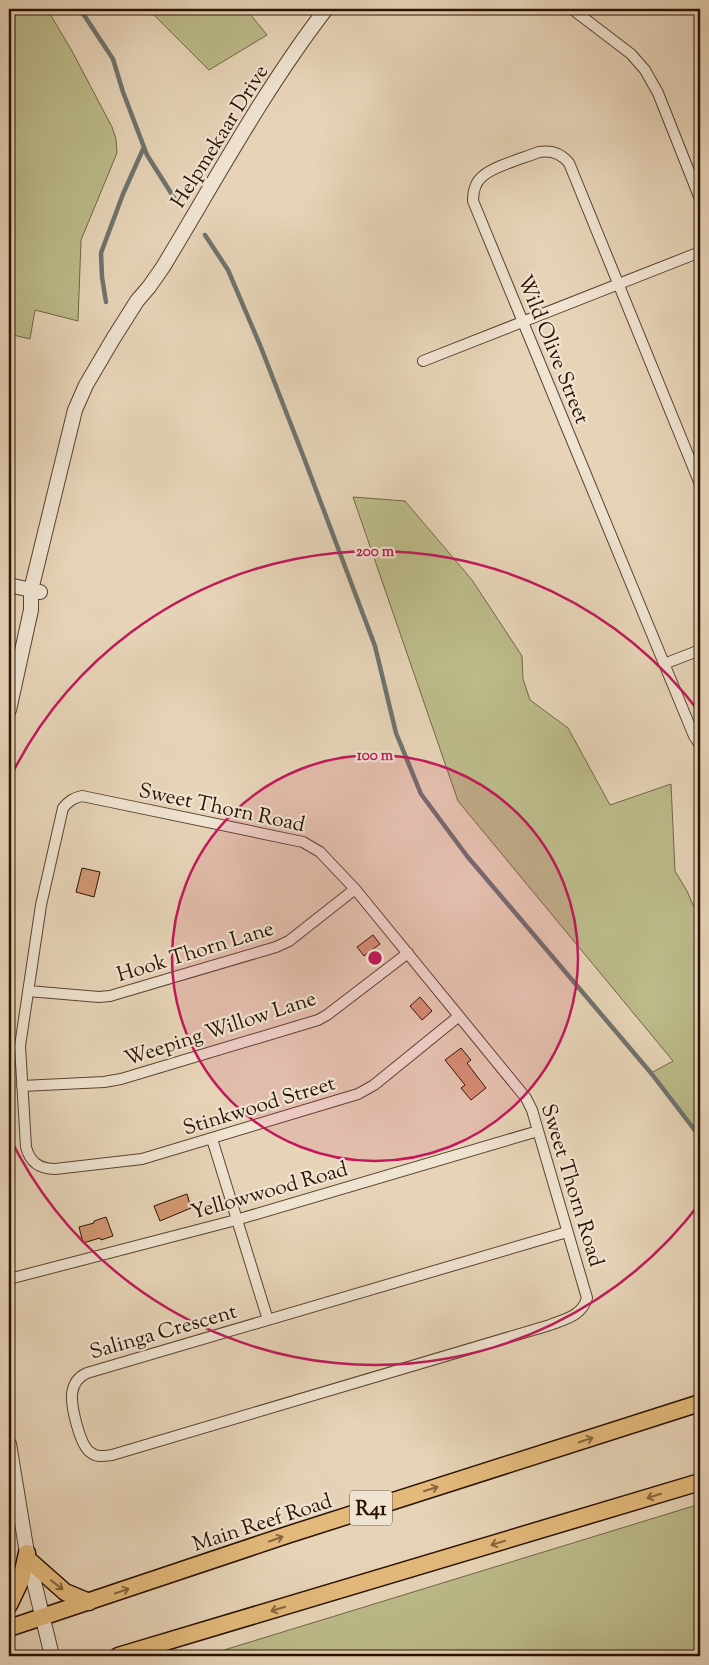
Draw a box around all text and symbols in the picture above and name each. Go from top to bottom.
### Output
street label: Helpmekaar Drive [165,60,277,214]
street label: Wild Olive Street [509,271,596,429]
text: 200 m [356,542,395,563]
text: 100 m [357,746,394,767]
street label: Sweet Thorn Road [136,777,308,841]
street label: Hook Thorn Lane [113,915,278,991]
centre of rings [366,949,384,967]
street label: Weeping Willow Lane [121,985,320,1075]
street label: Stinkwood Street [180,1070,339,1144]
street label: Sweet Thorn Road [532,1100,610,1271]
street label: Yellowwood Road [187,1155,352,1229]
street label: Salinga Crescent [86,1298,241,1368]
one-way arrow [577,1434,593,1444]
one-way arrow [423,1484,438,1493]
street label: Main Reef Road [189,1487,336,1561]
road number: R41 [350,1490,392,1526]
one-way arrow [646,1492,662,1501]
one-way arrow [268,1534,284,1543]
one-way arrow [490,1538,506,1548]
one-way arrow [50,1580,63,1591]
one-way arrow [114,1586,130,1595]
one-way arrow [271,1604,287,1614]

